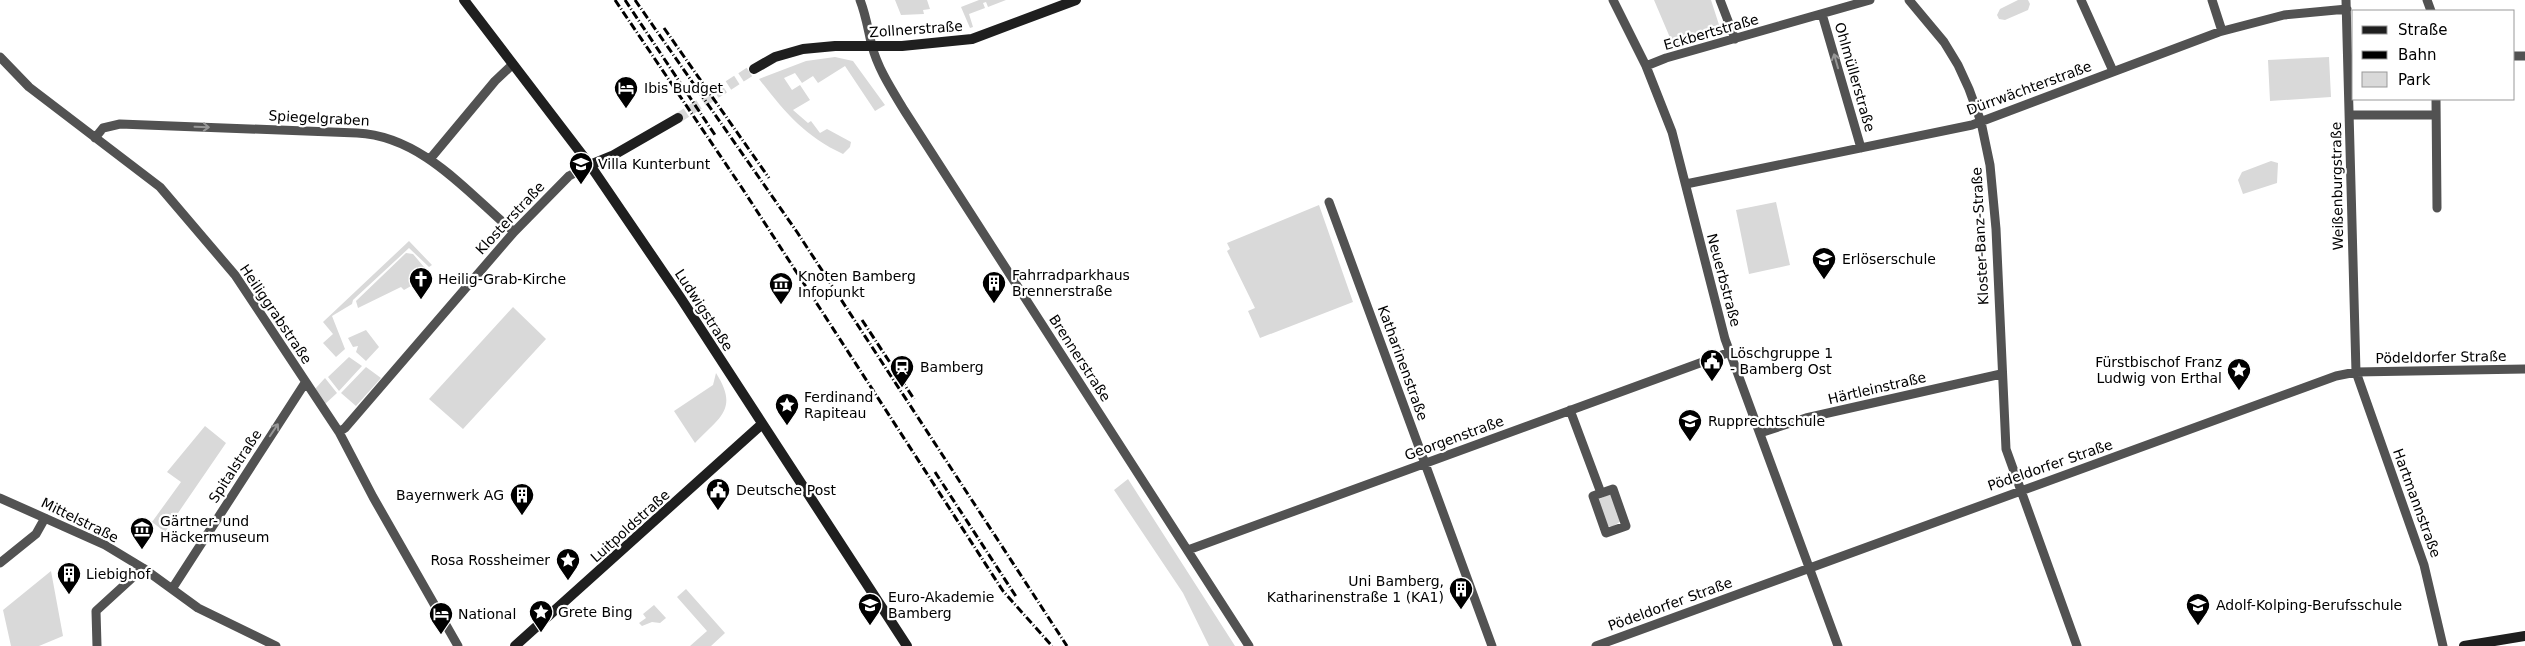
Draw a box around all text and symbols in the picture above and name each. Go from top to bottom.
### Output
legend [2352,10,2515,100]
street label: Eckbertstraße [1662,11,1760,53]
street label: Zollnerstraße [869,18,963,40]
street label: Ohlmüllerstraße [1832,20,1878,134]
text: Straße [2398,21,2447,39]
text: Bahn [2398,46,2437,64]
one-way arrow [1830,54,1840,70]
street label: Dürrwächterstraße [1964,58,2094,118]
text: Park [2398,71,2431,89]
hotel icon: Ibis Budget [613,75,639,109]
place label: Ibis Budget [644,80,724,96]
street label: Spiegelgraben [268,107,370,129]
one-way arrow [194,122,210,132]
street label: Weißenburgstraße [2328,122,2346,250]
school or university icon: Villa Kunterbunt [568,151,594,185]
place label: Villa Kunterbunt [598,156,711,172]
street label: Kloster-Banz-Straße [1968,167,1992,305]
street label: Klosterstraße [472,178,548,258]
street label: Neuerbstraße [1704,232,1744,328]
school or university icon: Erlöserschule [1811,246,1837,280]
place label: Erlöserschule [1842,251,1936,267]
street label: Heiliggrabstraße [237,261,315,367]
church icon: Heilig-Grab-Kirche [408,266,434,300]
street label: Ludwigstraße [672,266,736,354]
place label: Fahrradparkhaus Brennerstraße [1012,267,1130,299]
place label: Knoten Bamberg Infopunkt [798,268,916,300]
building icon: Fahrradparkhaus Brennerstraße [981,270,1007,304]
place label: Heilig-Grab-Kirche [438,271,566,287]
museum icon: Knoten Bamberg Infopunkt [768,271,794,305]
street label: Katharinenstraße [1375,303,1431,423]
street label: Brennerstraße [1046,312,1114,404]
place label: Löschgruppe 1 - Bamberg Ost [1730,345,1833,377]
public building icon: Löschgruppe 1 - Bamberg Ost [1699,348,1725,382]
street label: Pödeldorfer Straße [2375,348,2507,366]
station icon: Bamberg [889,354,915,388]
place label: Fürstbischof Franz Ludwig von Erthal [2095,354,2222,386]
place icon: Fürstbischof Franz Ludwig von Erthal [2226,357,2252,391]
place label: Bamberg [920,359,984,375]
street label: Härtleinstraße [1826,369,1928,407]
place label: Ferdinand Rapiteau [804,389,873,421]
place icon: Ferdinand Rapiteau [774,392,800,426]
school or university icon: Rupprechtschule [1677,408,1703,442]
street label: Georgenstraße [1402,413,1506,463]
place label: Rupprechtschule [1708,413,1825,429]
one-way arrow [269,423,279,437]
street label: Spitalstraße [205,426,265,506]
street label: Pödeldorfer Straße [1985,436,2115,494]
street label: Hartmannstraße [2390,446,2444,560]
public building icon: Deutsche Post [705,477,731,511]
building icon: Bayernwerk AG [509,482,535,516]
place label: Deutsche Post [736,482,836,498]
street label: Luitpoldstraße [587,486,673,566]
place label: Bayernwerk AG [396,487,504,503]
street label: Mittelstraße [39,494,121,546]
place label: Gärtner- und Häckermuseum [160,513,269,545]
museum icon: Gärtner- und Häckermuseum [129,516,155,550]
place icon: Rosa Rossheimer [555,547,581,581]
place label: Rosa Rossheimer [430,552,550,568]
building icon: Liebighof [56,561,82,595]
place label: Liebighof [86,566,151,582]
place label: Uni Bamberg, Katharinenstraße 1 (KA1) [1267,573,1444,605]
street label: Pödeldorfer Straße [1606,574,1734,634]
building icon: Uni Bamberg, Katharinenstraße 1 (KA1) [1448,576,1474,610]
place label: Euro-Akademie Bamberg [888,589,994,621]
school or university icon: Euro-Akademie Bamberg [857,592,883,626]
school or university icon: Adolf-Kolping-Berufsschule [2185,592,2211,626]
place label: Adolf-Kolping-Berufsschule [2216,597,2402,613]
place icon: Grete Bing [528,599,554,633]
hotel icon: National [428,601,454,635]
place label: Grete Bing [558,604,633,620]
place label: National [458,606,516,622]

